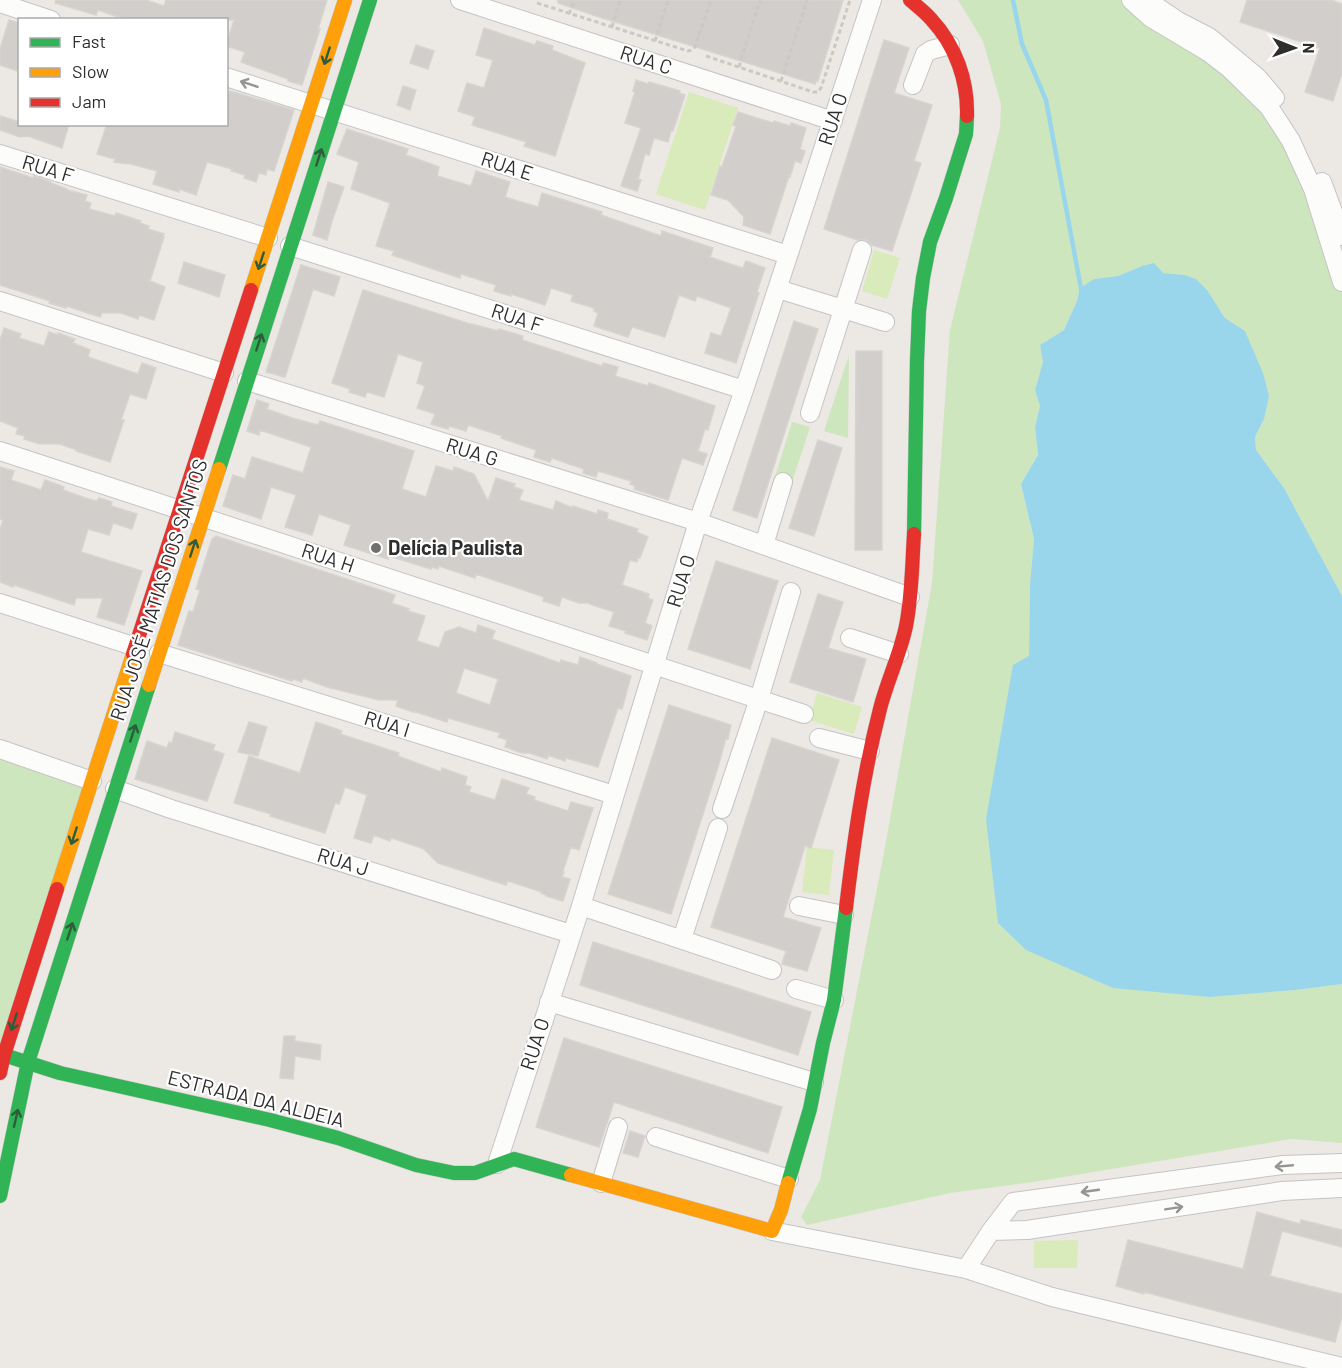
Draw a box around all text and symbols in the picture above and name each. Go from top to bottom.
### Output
legend [18,18,228,126]
north arrow [1264,18,1324,78]
text: Fast [72,30,106,52]
street label: RUA C [617,39,675,79]
text: N [1300,43,1319,54]
one-way arrow [321,46,332,65]
text: Slow [72,60,109,82]
one-way arrow [240,78,259,89]
street label: RUA O [812,89,852,148]
text: Jam [72,90,106,112]
street label: RUA E [478,145,536,185]
one-way arrow [315,148,326,167]
street label: RUA F [20,149,77,187]
one-way arrow [254,251,265,270]
street label: RUA F [489,298,546,337]
one-way arrow [255,333,266,352]
street label: RUA G [443,432,501,470]
street label: RUA JOSÉ MATIAS DOS SANTOS [104,456,212,724]
place label: Delícia Paulista [388,535,523,559]
street label: RUA H [299,537,358,577]
one-way arrow [188,539,199,558]
marker: Delícia Paulista [369,541,383,555]
street label: RUA O [661,552,699,610]
street label: RUA I [362,705,413,741]
one-way arrow [128,724,139,743]
one-way arrow [68,826,79,845]
street label: RUA J [315,842,372,880]
one-way arrow [65,922,76,941]
one-way arrow [8,1012,19,1031]
street label: RUA O [514,1014,554,1073]
street label: ESTRADA DA ALDEIA [165,1064,347,1132]
one-way arrow [10,1109,22,1128]
one-way arrow [1274,1161,1294,1172]
one-way arrow [1081,1186,1101,1197]
one-way arrow [1164,1202,1183,1213]

